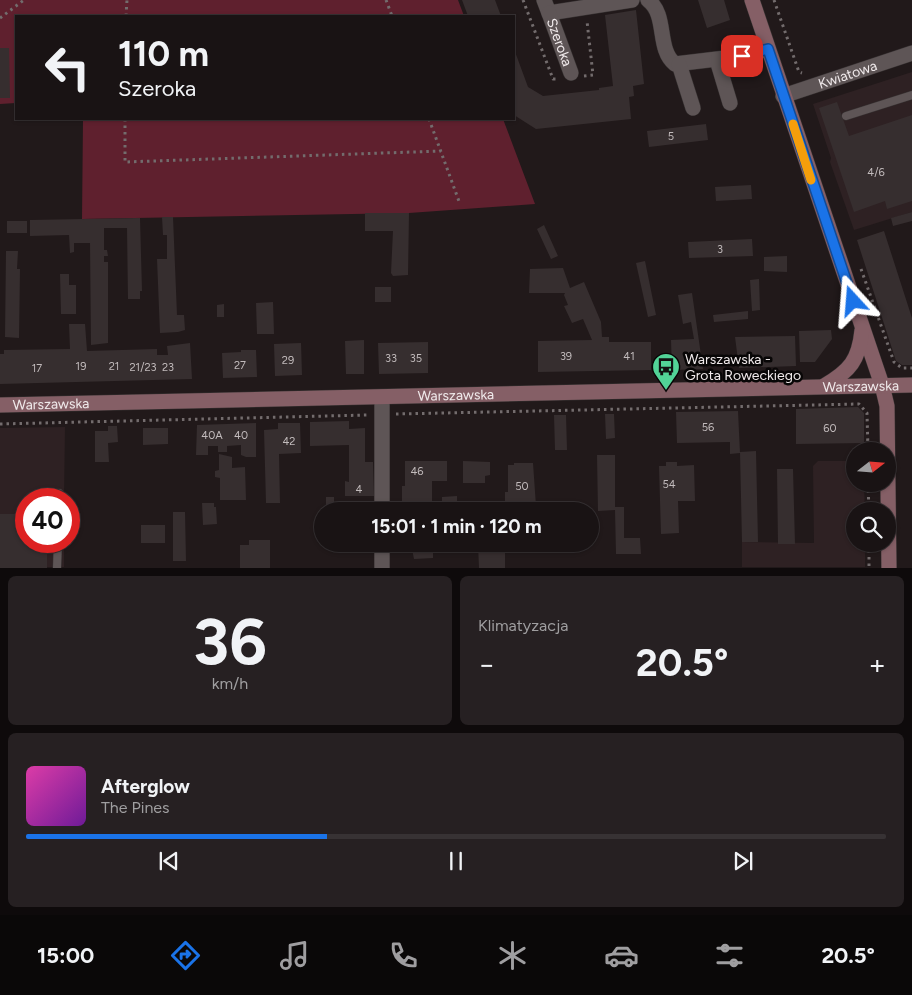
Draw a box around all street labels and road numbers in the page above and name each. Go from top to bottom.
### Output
street label: Szeroka [543,16,576,69]
street label: Kwiatowa [816,57,879,93]
street label: Warszawska [822,377,899,396]
street label: Warszawska [417,386,494,405]
street label: Warszawska [13,395,89,414]

